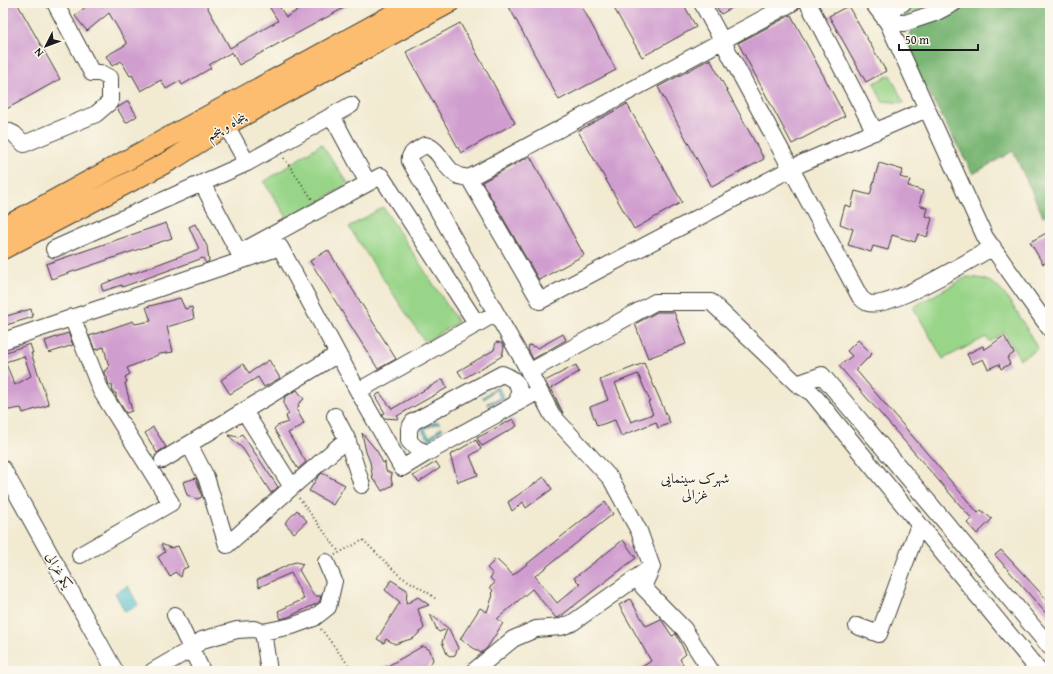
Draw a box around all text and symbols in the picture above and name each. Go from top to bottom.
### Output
north arrow [26,26,66,66]
scale bar [899,26,978,52]
text: 50 m [905,31,929,48]
text: N [30,44,47,61]
street label: پنجاه و پنجم [203,107,252,148]
district label: شهرک سینمایی غزالی [661,468,730,504]
street label: یکم غزالی [39,548,77,594]

